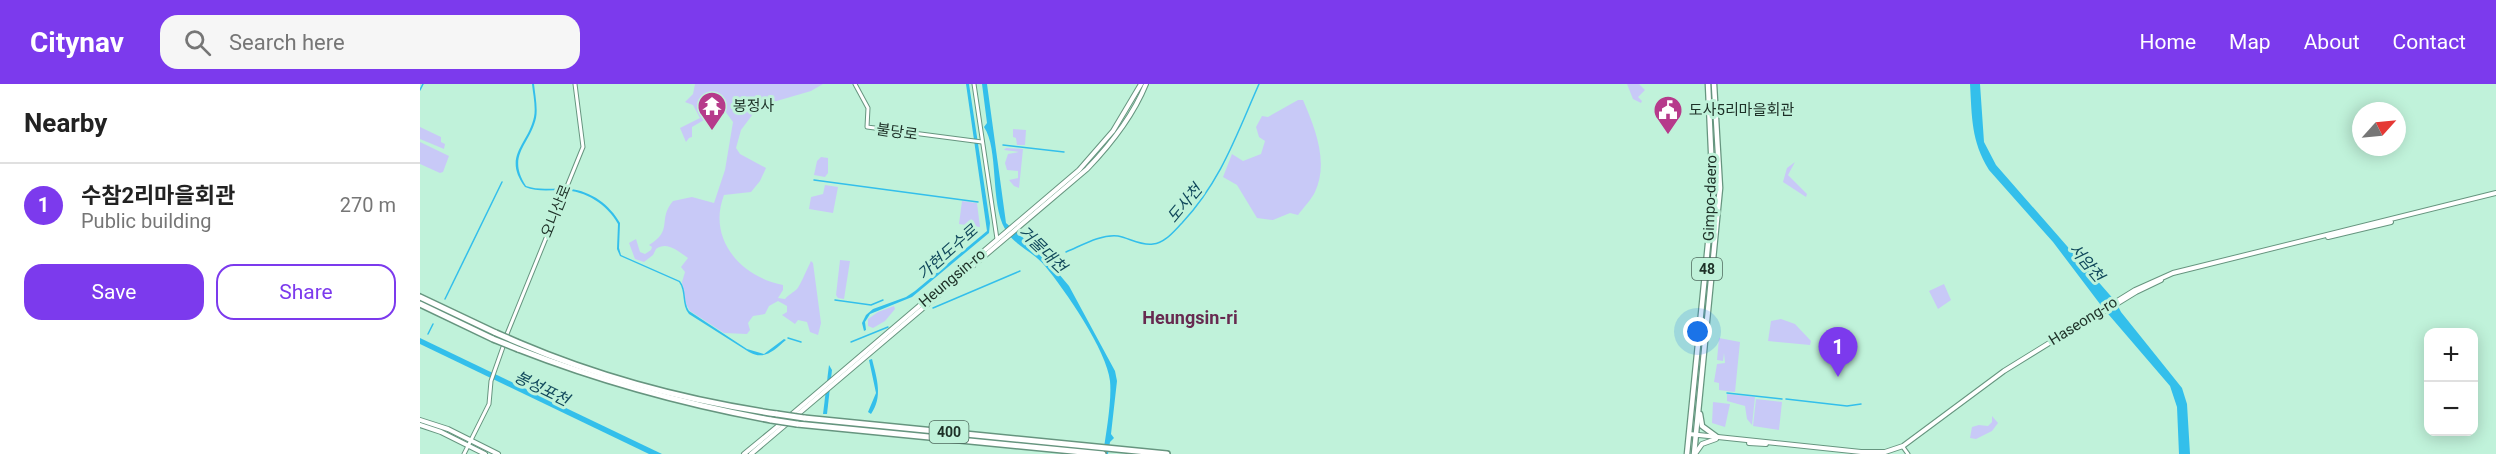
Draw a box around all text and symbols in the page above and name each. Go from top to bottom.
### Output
search box [160,15,580,69]
text: Citynav [30,26,124,59]
icon: search [181,26,214,59]
text: Search here [229,30,345,55]
text: Home [2140,30,2196,54]
text: Map [2229,30,2271,54]
text: About [2304,30,2360,54]
text: Contact [2393,30,2466,54]
temple icon: 봉정사 [696,90,728,132]
public building icon: 도사5리마을회관 [1652,94,1684,136]
place label: 봉정사 [733,97,775,115]
place label: 도사5리마을회관 [1689,101,1794,119]
north arrow [2352,102,2406,156]
text: Nearby [24,108,107,138]
street label: 불당로 [875,120,919,144]
street label: Gimpo-daero [1700,155,1720,241]
water label: 도사천 [1163,179,1207,226]
street label: 오니산로 [537,182,575,240]
text: 수참2리마을회관 [81,183,235,208]
text: 1 [38,193,49,217]
text: 270 m [340,193,396,217]
text: Public building [81,209,211,233]
water label: 가현도수로 [913,220,982,284]
water label: 거물대천 [1015,222,1072,278]
water label: 서암천 [2065,239,2110,287]
street label: Heungsin-ro [915,245,989,311]
road number: 48 [1692,258,1722,280]
button: Save [24,264,204,320]
button: Share [216,264,396,320]
street label: Haseong-ro [2045,293,2121,349]
district label: Heungsin-ri [1142,307,1238,328]
your location [1683,317,1712,346]
pin: 1 [1818,328,1858,377]
map controls [2424,328,2478,436]
button: + [2424,328,2478,382]
water label: 봉성포천 [511,367,574,411]
button: − [2424,382,2478,436]
road number: 400 [930,421,968,443]

